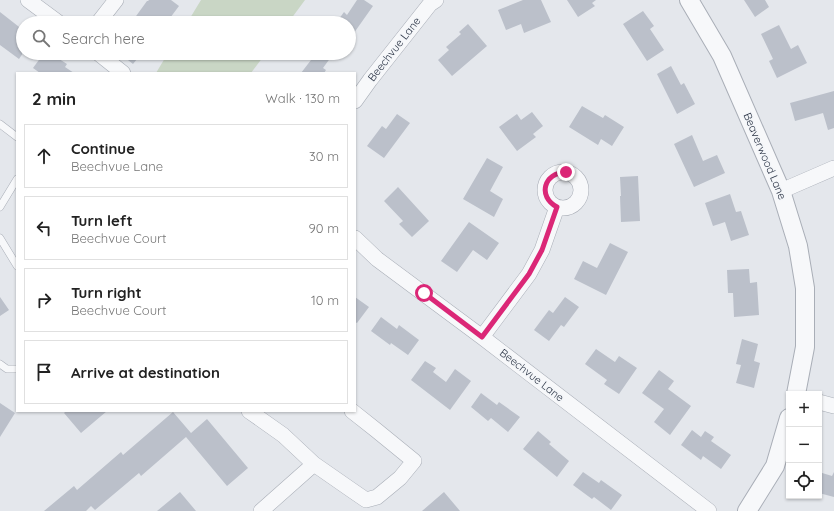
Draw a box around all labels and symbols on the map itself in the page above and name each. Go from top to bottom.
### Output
street label: Beechvue Lane [365,14,423,84]
street label: Beaverwood Lane [740,110,790,202]
route end [557,163,575,181]
route start [415,284,433,302]
street label: Beechvue Lane [497,346,567,404]

